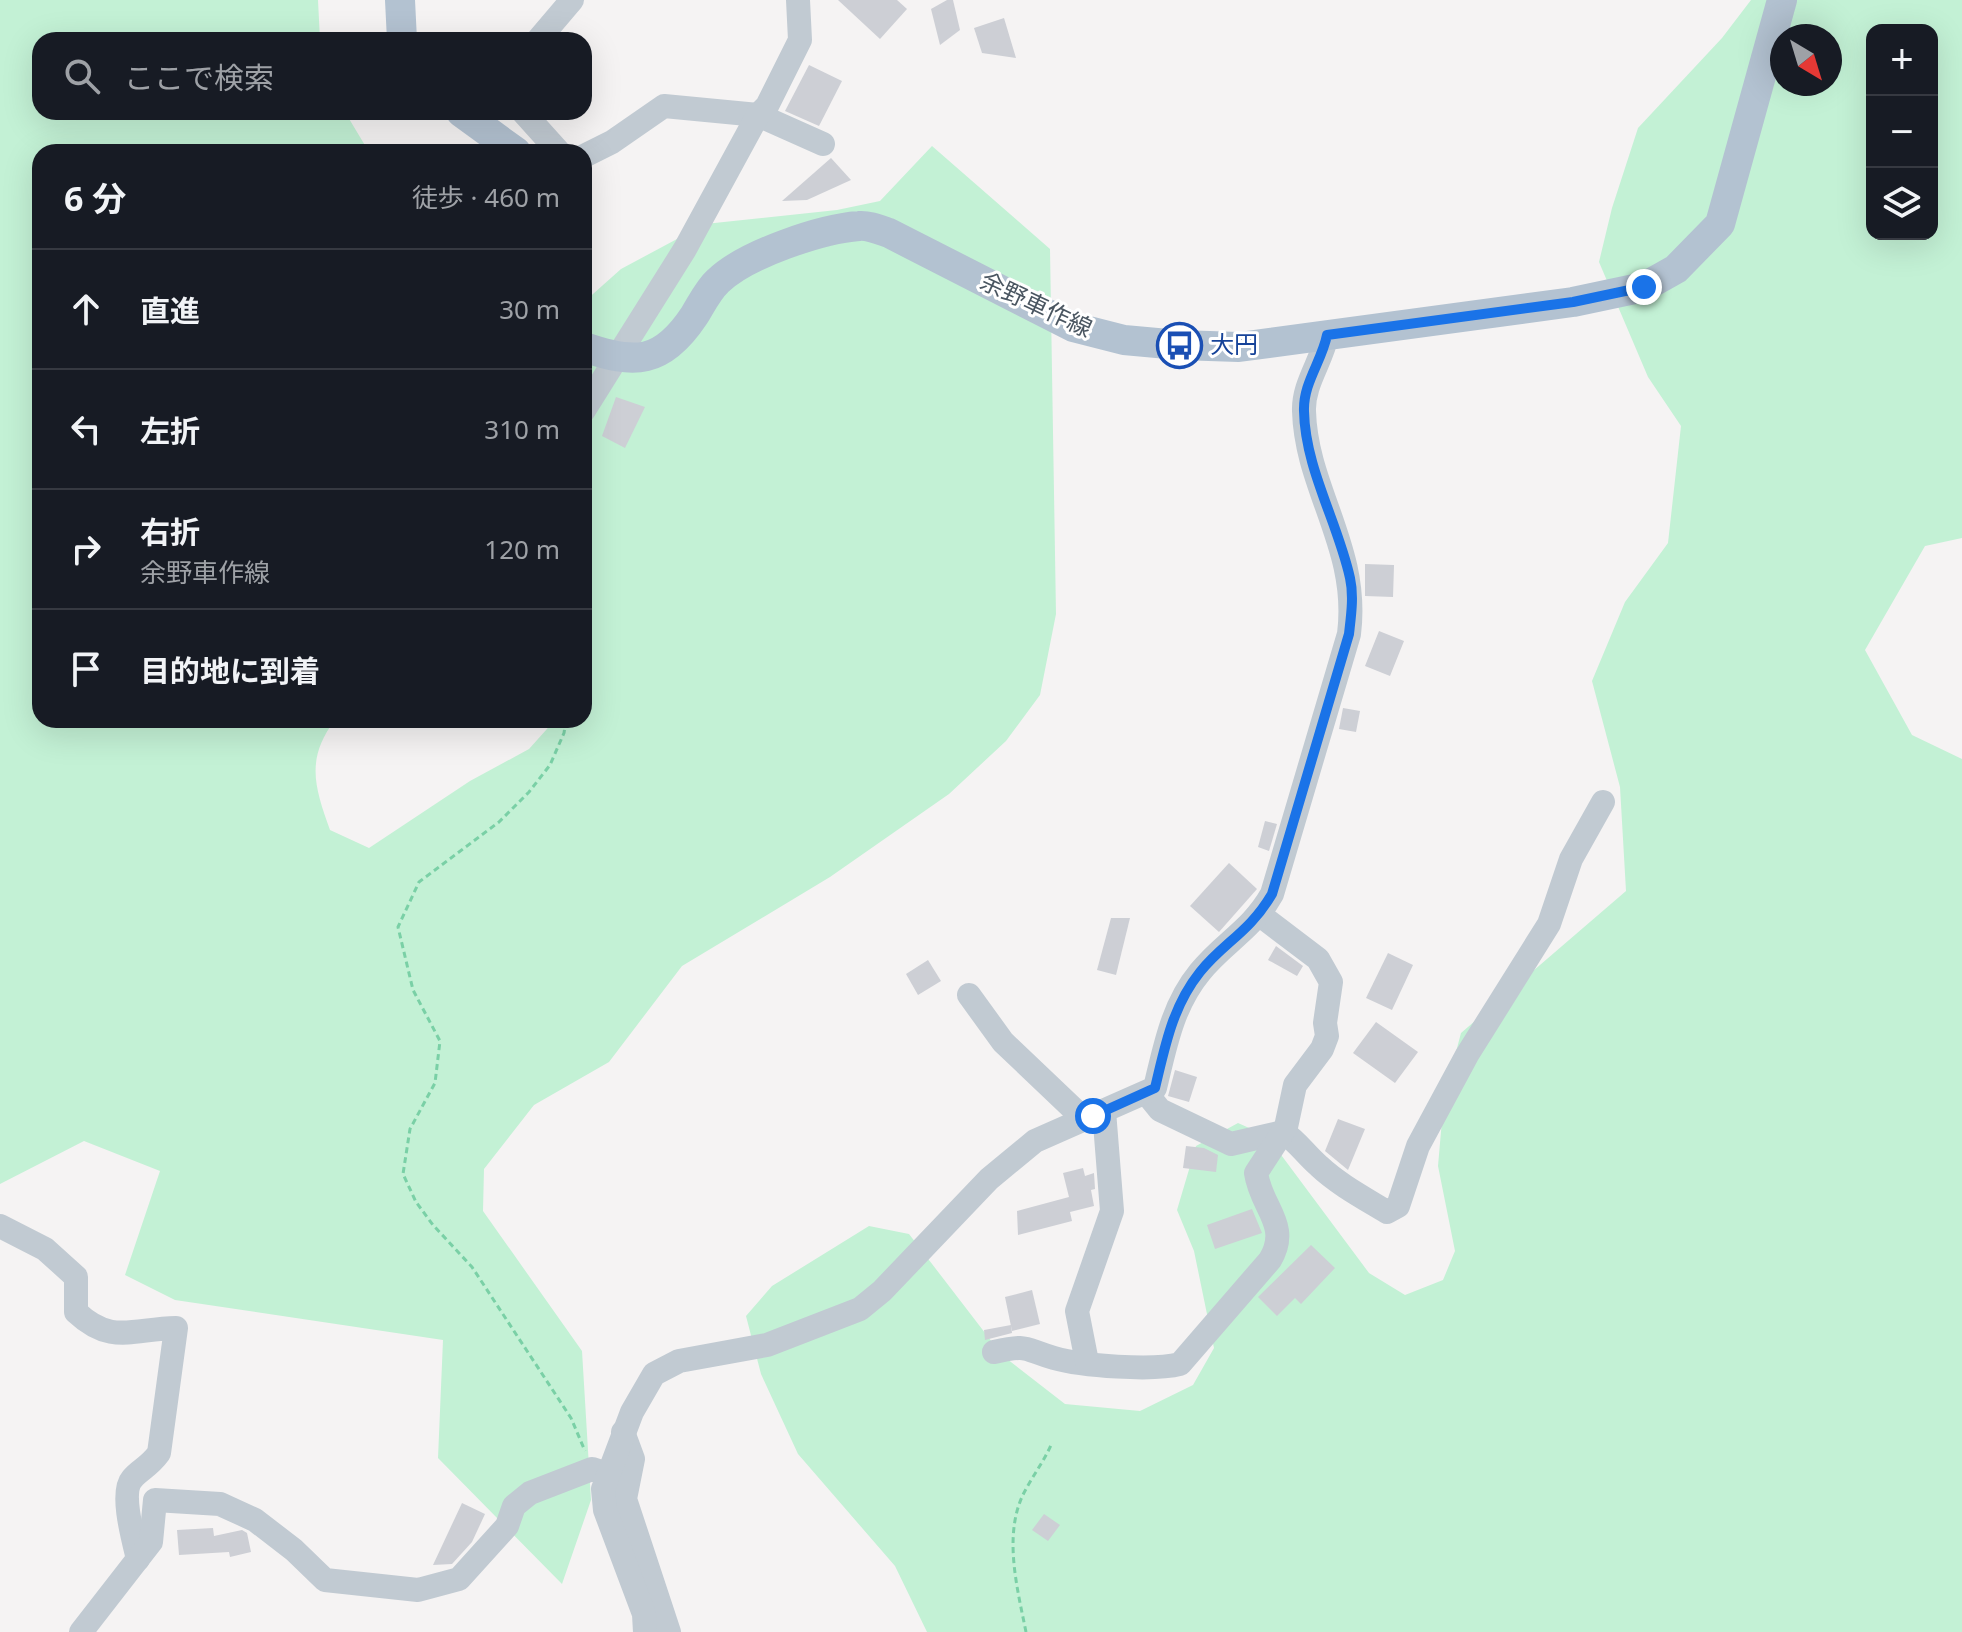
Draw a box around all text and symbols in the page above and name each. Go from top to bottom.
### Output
north arrow [1770,24,1842,96]
map controls [1866,24,1938,240]
button: + [1866,24,1938,96]
search box [32,32,592,120]
icon: search [60,54,104,98]
text: ここで検索 [124,57,274,98]
button: − [1866,96,1938,168]
button: layers [1866,168,1938,240]
text: 6 分 [64,175,126,221]
text: 徒歩 · 460 m [412,179,560,215]
street label: 余野車作線 [975,263,1098,344]
route end [1626,269,1662,305]
icon: ahead [64,287,108,331]
text: 直進 [140,290,200,331]
text: 30 m [499,291,560,327]
bus stop icon: 大円 [1155,321,1203,369]
place label: 大円 [1210,327,1258,360]
icon: left [64,407,108,451]
text: 左折 [140,410,200,451]
text: 310 m [484,411,560,447]
text: 右折 [140,511,200,552]
icon: right [64,527,108,571]
text: 120 m [484,531,560,567]
text: 余野車作線 [140,554,270,590]
icon: arrive [64,647,108,691]
text: 目的地に到着 [140,650,320,691]
route start [1075,1098,1111,1134]

